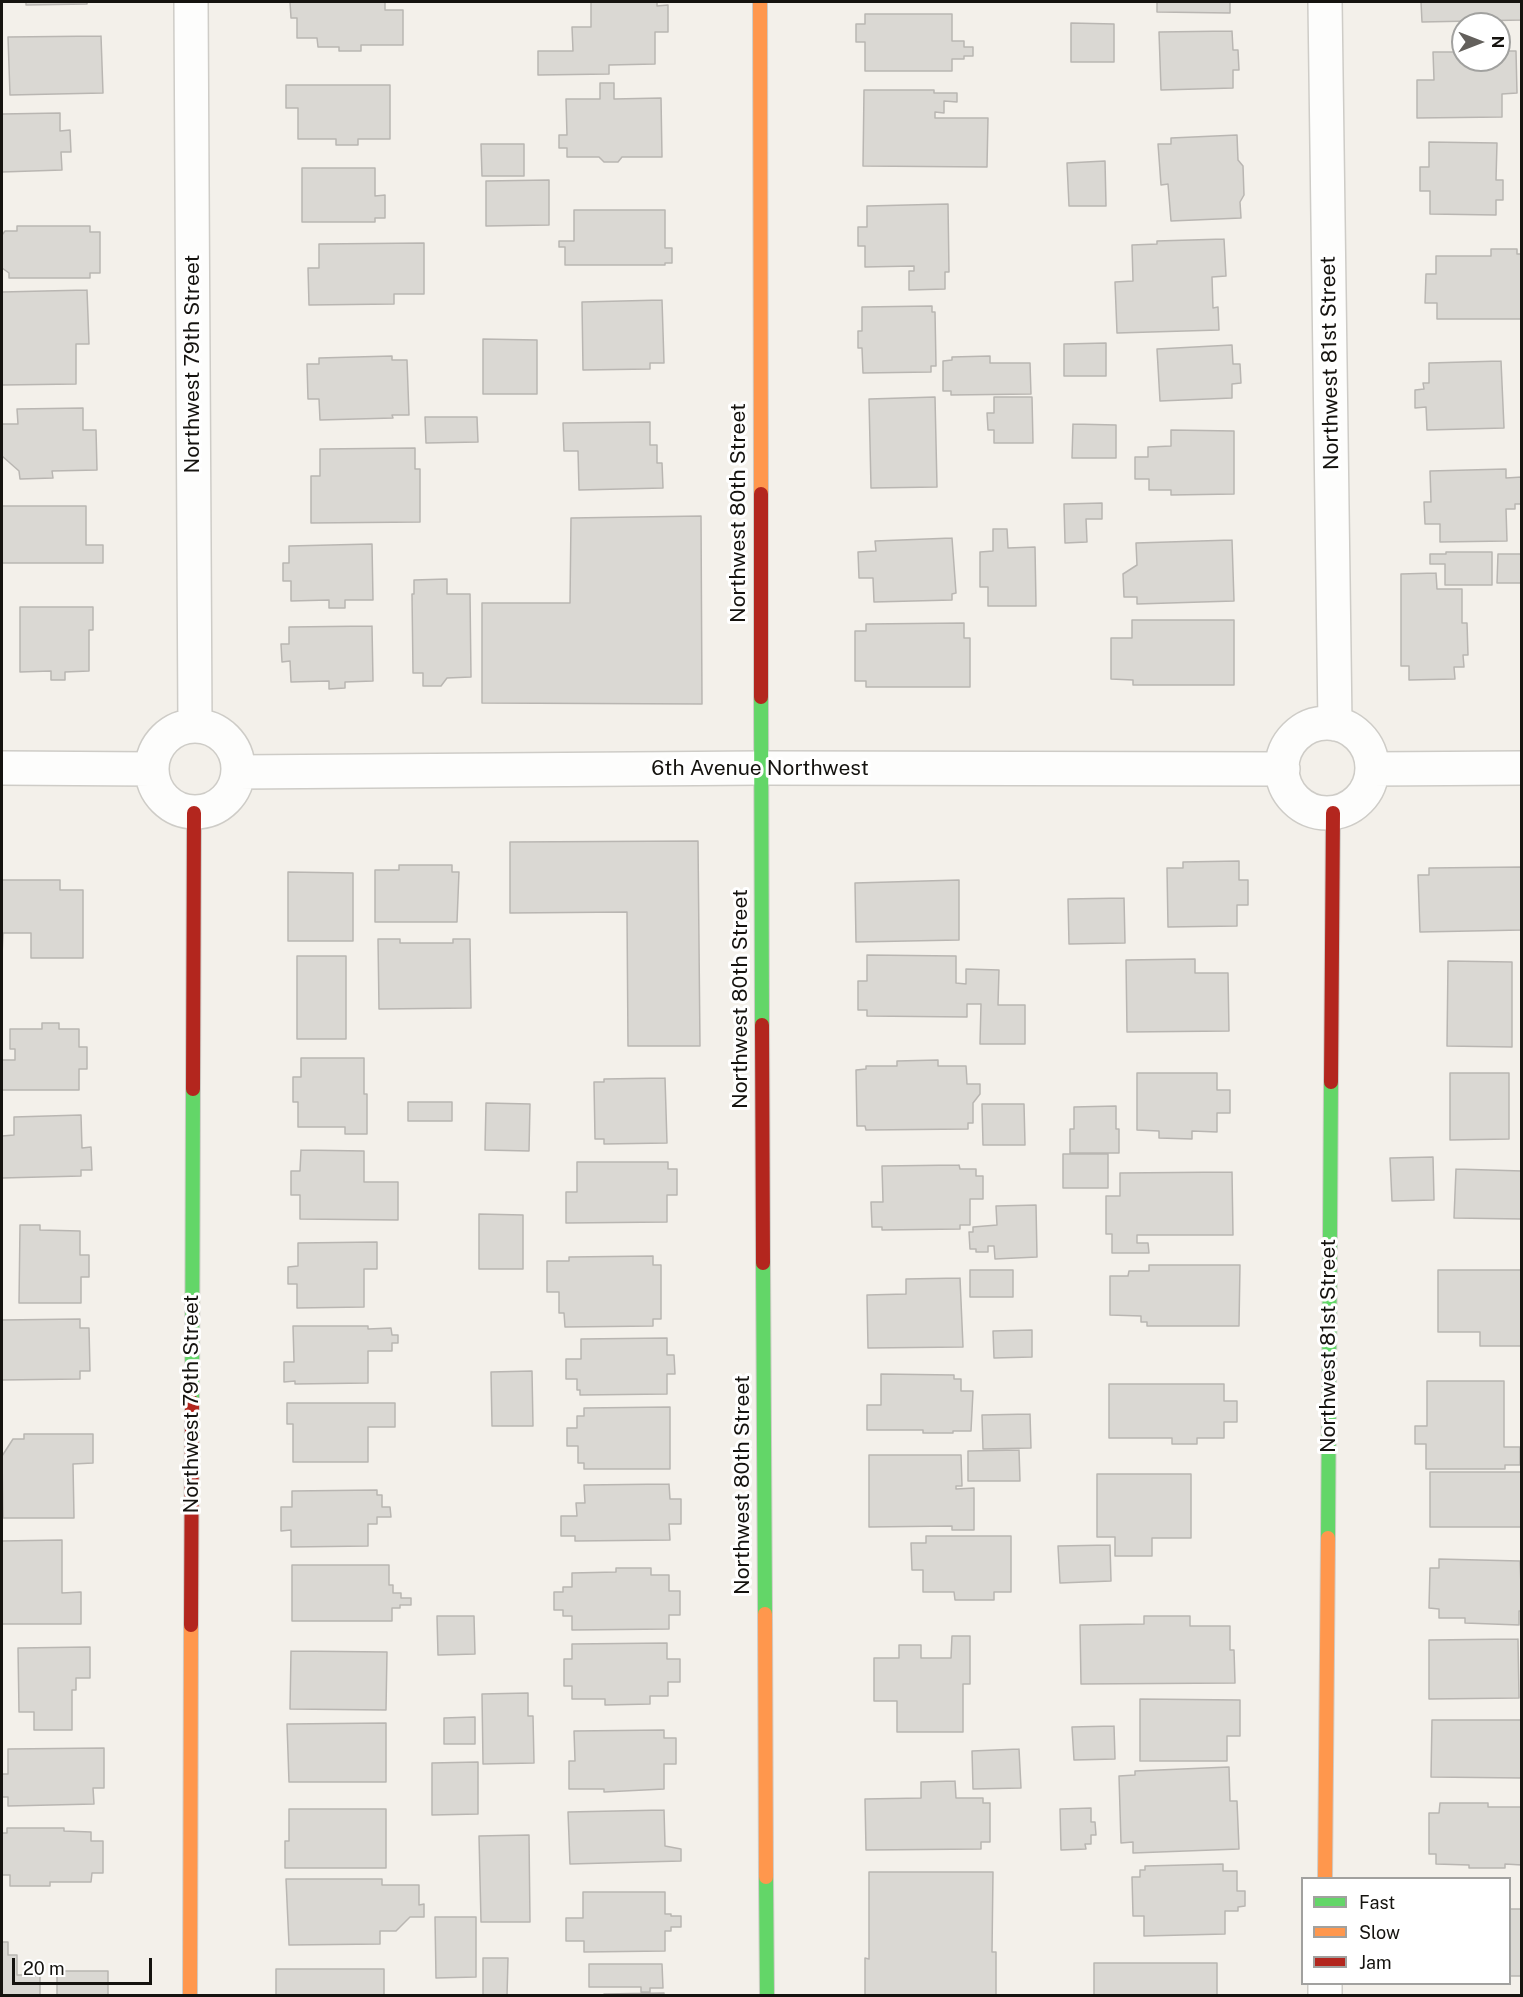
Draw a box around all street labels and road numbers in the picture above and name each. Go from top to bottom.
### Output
street label: Northwest 79th Street [180,254,206,474]
street label: Northwest 81st Street [1316,256,1344,470]
street label: Northwest 80th Street [726,403,752,623]
street label: 6th Avenue Northwest [651,756,869,782]
street label: Northwest 80th Street [728,889,754,1109]
street label: Northwest 81st Street [1316,1239,1342,1453]
street label: Northwest 79th Street [179,1294,205,1514]
street label: Northwest 80th Street [730,1375,756,1595]

